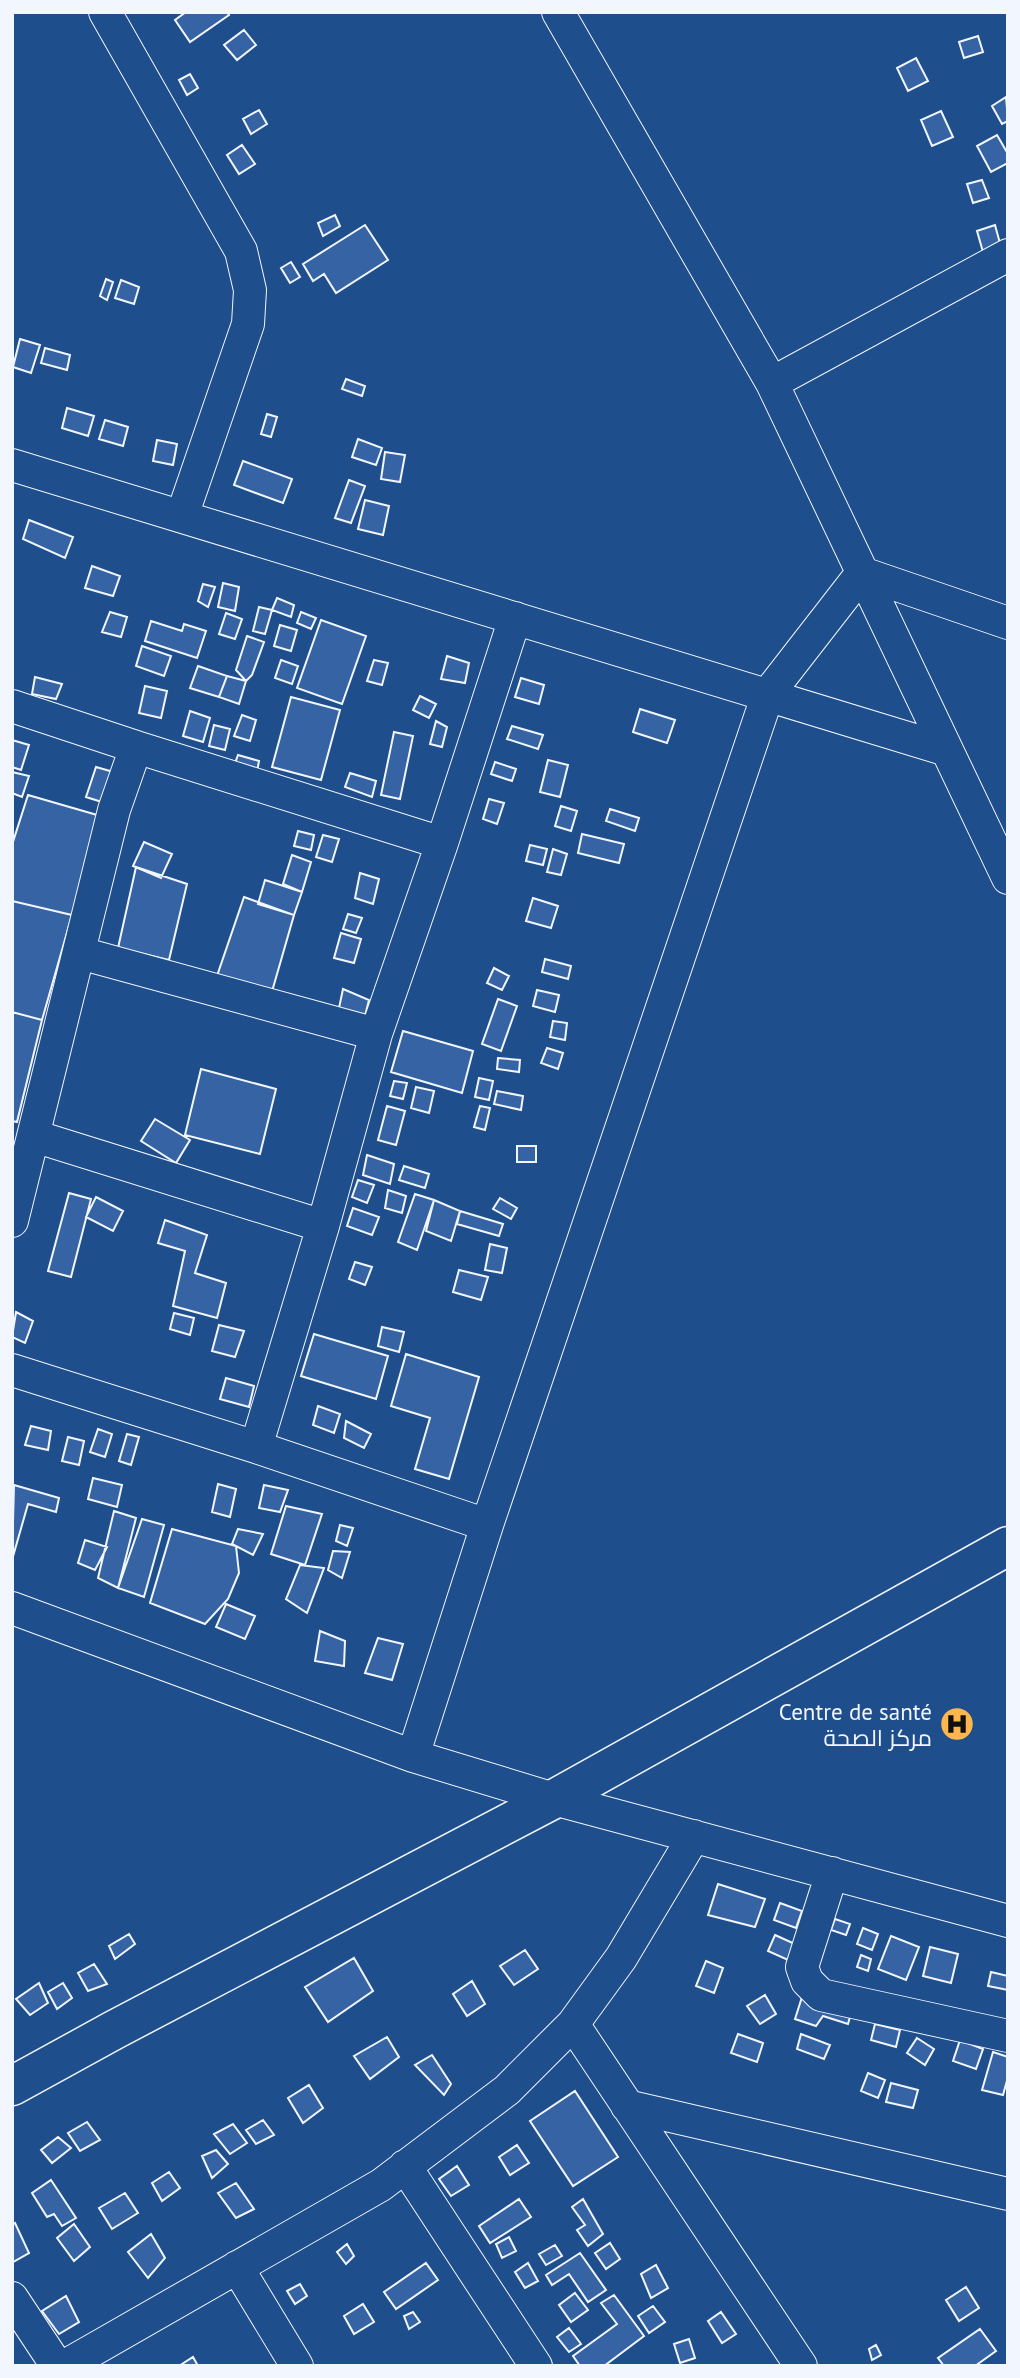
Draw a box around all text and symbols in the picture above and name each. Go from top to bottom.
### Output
place label: Centre de santé مركز الصحة [779,1697,932,1752]
hospital icon: Centre de santé مركز الصحة [938,1705,976,1743]

